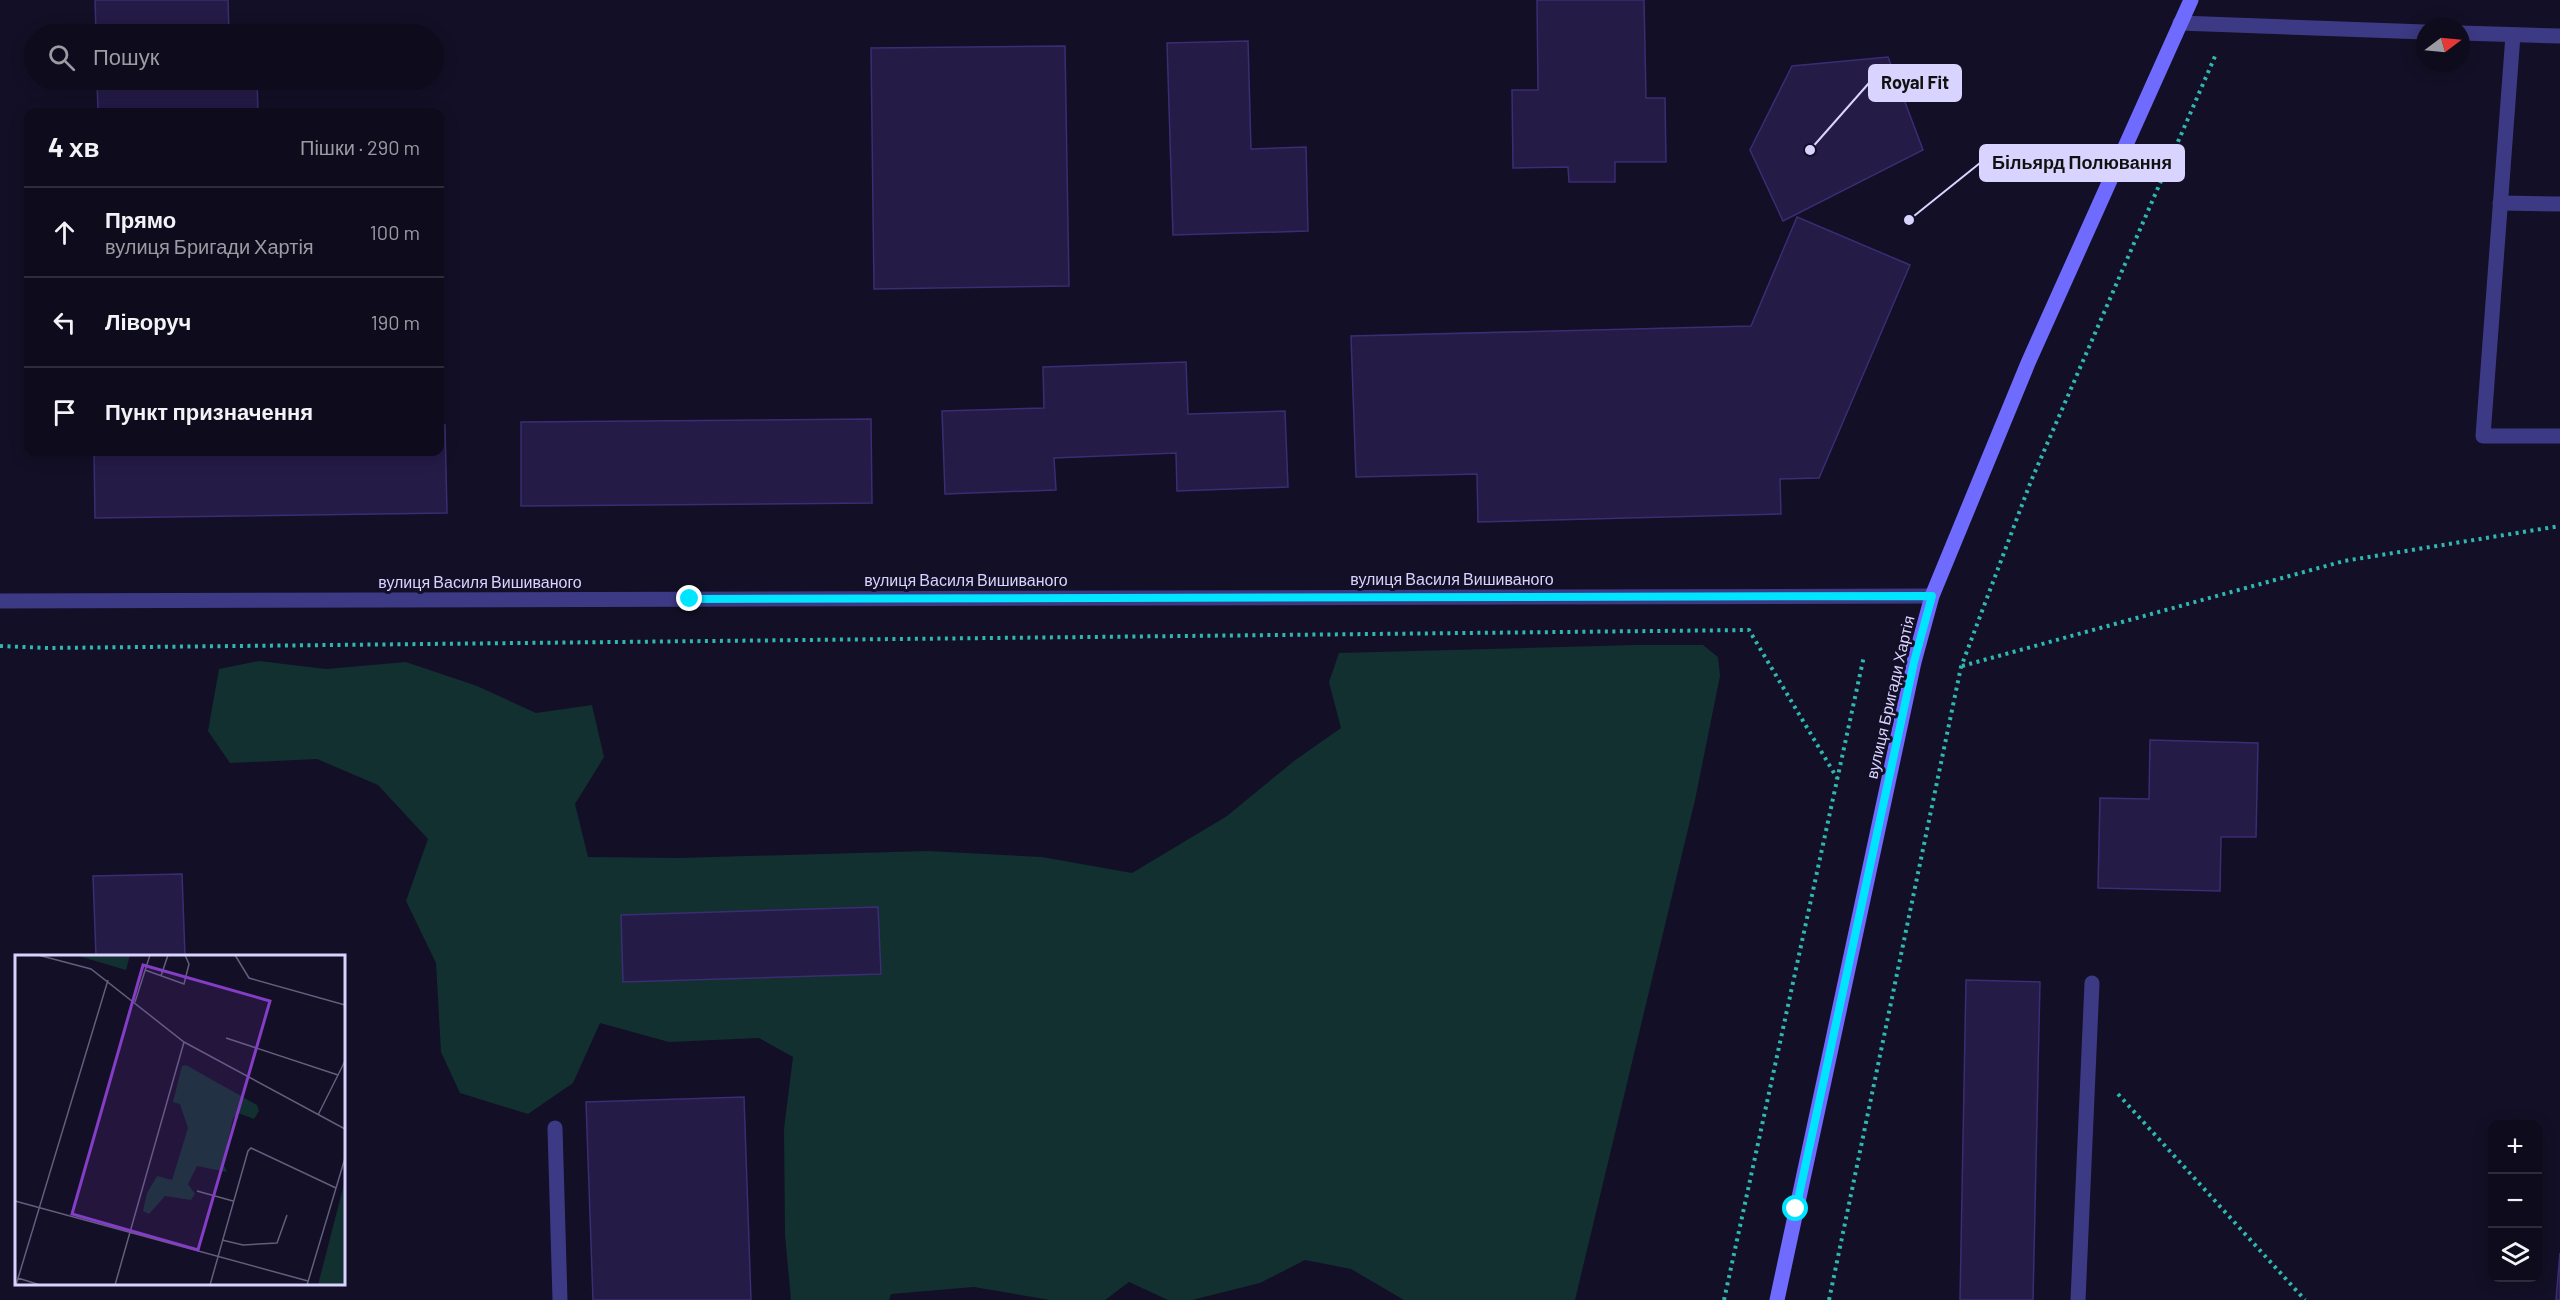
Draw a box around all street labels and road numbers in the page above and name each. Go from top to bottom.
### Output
street label: вулиця Василя Вишиваного [1350,569,1554,588]
street label: вулиця Василя Вишиваного [864,570,1068,589]
street label: вулиця Василя Вишиваного [378,572,582,591]
street label: вулиця Бригади Хартія [1861,613,1918,780]

